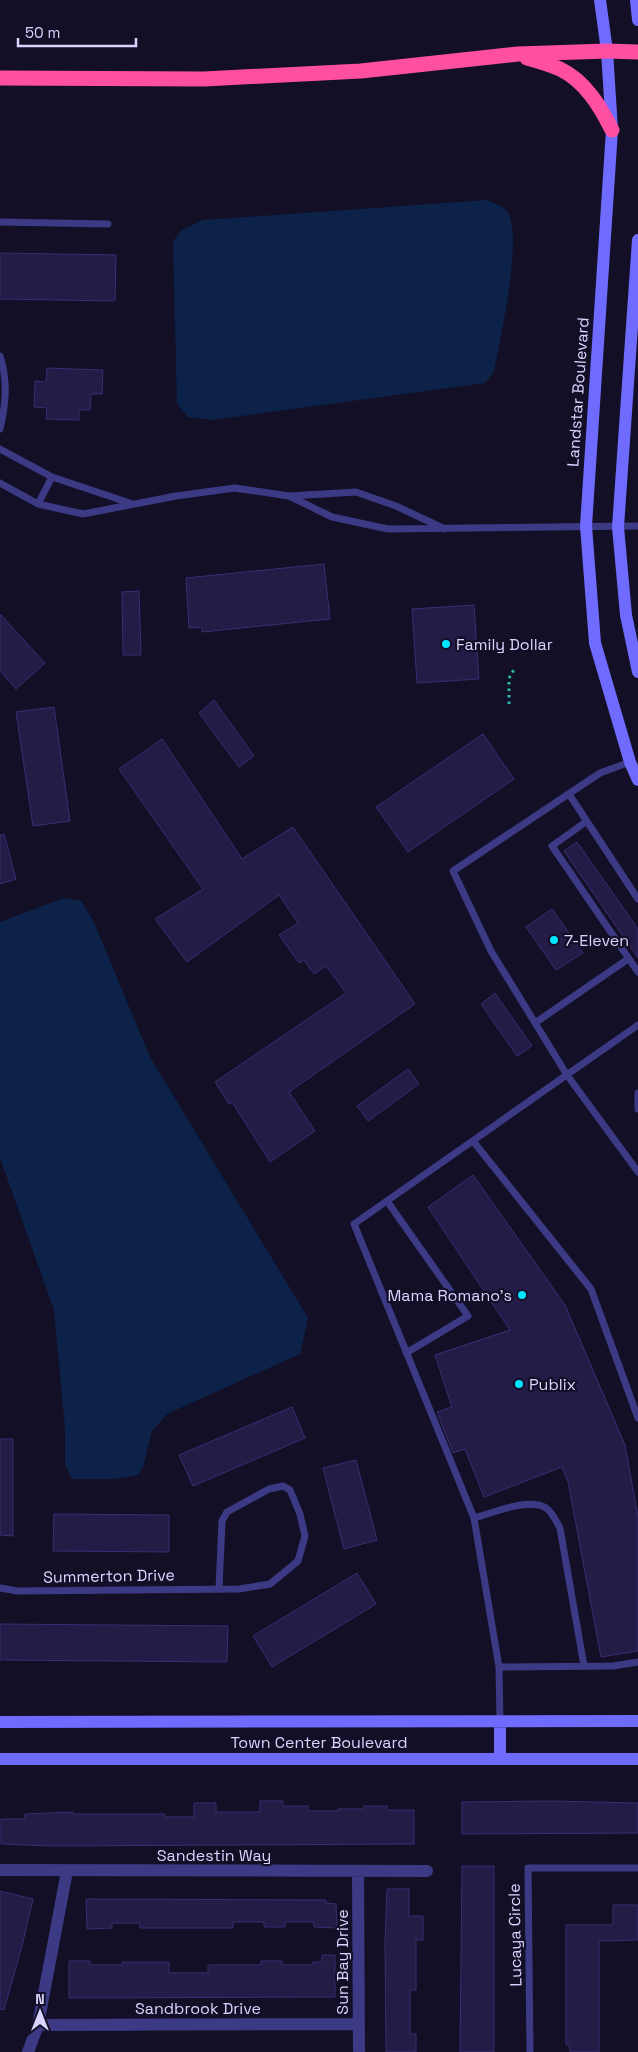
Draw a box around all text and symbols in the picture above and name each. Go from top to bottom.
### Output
scale bar [18,15,135,47]
text: 50 m [25,23,60,42]
street label: Landstar Boulevard [562,316,594,468]
place label: Family Dollar [456,634,553,655]
marker: Family Dollar [440,638,452,650]
place label: 7-Eleven [564,930,629,951]
marker: 7-Eleven [548,934,560,946]
place label: Mama Romano's [387,1285,512,1306]
marker: Mama Romano's [516,1289,528,1301]
place label: Publix [529,1374,576,1395]
marker: Publix [513,1378,525,1390]
street label: Summerton Drive [43,1564,175,1588]
street label: Town Center Boulevard [230,1732,408,1753]
street label: Sandestin Way [157,1845,271,1866]
street label: Lucaya Circle [504,1883,526,1987]
street label: Sun Bay Drive [332,1909,353,2015]
north arrow [15,1987,65,2037]
text: N [35,1990,45,2008]
street label: Sandbrook Drive [135,1998,261,2019]

